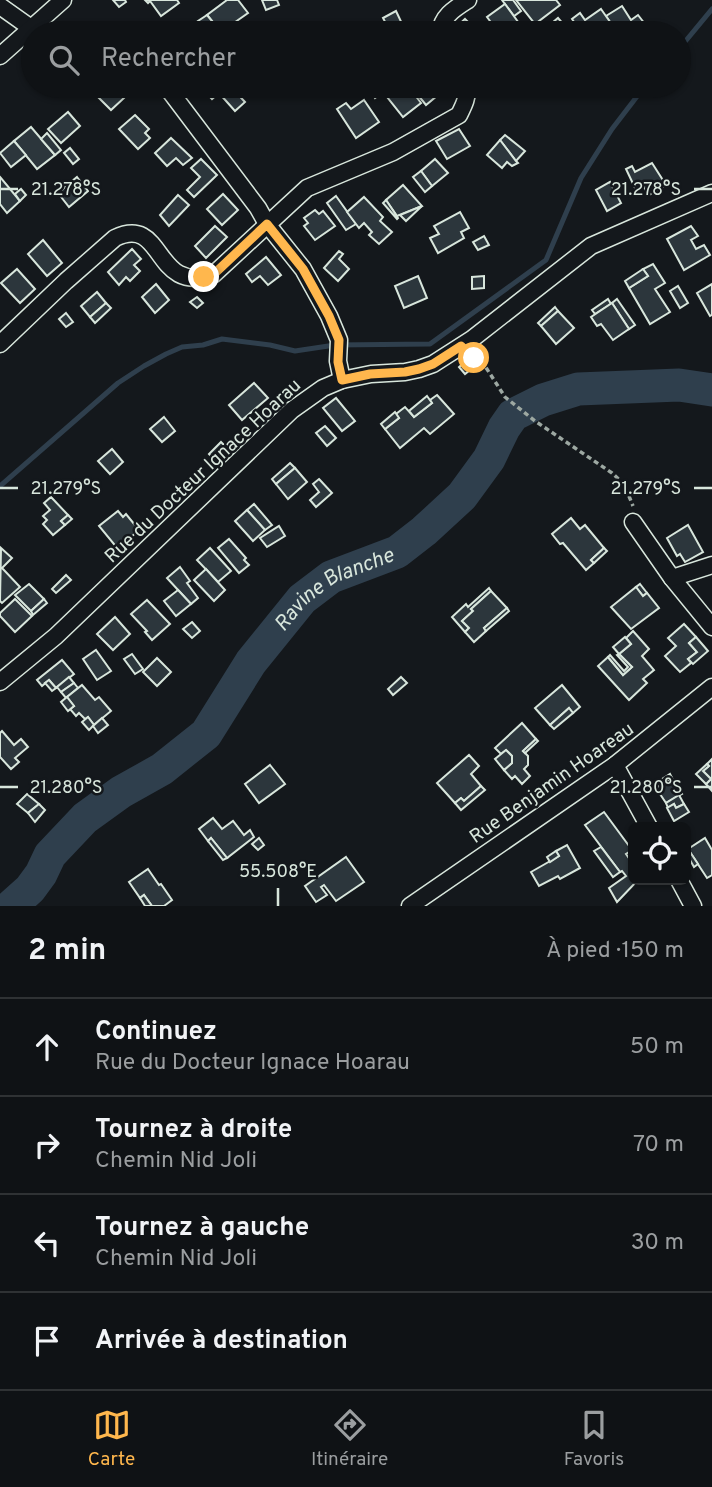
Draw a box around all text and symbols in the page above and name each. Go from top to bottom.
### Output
search box [21,21,691,98]
icon: search [45,41,83,79]
text: Rechercher [101,43,236,76]
text: 21.278°S [31,179,101,202]
text: 21.278°S [611,179,681,202]
route end [188,261,219,292]
route start [458,342,489,373]
street label: Rue du Docteur Ignace Hoarau [100,374,307,569]
text: 21.279°S [31,478,101,501]
text: 21.279°S [611,478,681,501]
water label: Ravine Blanche [269,542,399,638]
street label: Rue Benjamin Hoareau [465,718,639,849]
text: 21.280°S [29,777,103,800]
text: 21.280°S [609,777,683,800]
map controls [628,822,691,885]
button: locate [628,822,691,885]
text: 55.508°E [239,861,317,884]
text: 2 min [28,933,106,970]
text: À pied · 150 m [546,937,684,966]
text: Continuez [95,1016,217,1049]
icon: ahead [28,1028,66,1066]
text: 50 m [630,1033,684,1062]
text: Rue du Docteur Ignace Hoarau [95,1049,410,1078]
text: Tournez à droite [95,1114,292,1147]
icon: right [28,1126,66,1164]
text: 70 m [633,1131,684,1160]
text: Chemin Nid Joli [95,1147,257,1176]
text: Tournez à gauche [95,1212,309,1245]
icon: left [28,1224,66,1262]
text: 30 m [631,1229,684,1258]
text: Chemin Nid Joli [95,1245,257,1274]
icon: arrive [28,1322,66,1360]
text: Arrivée à destination [95,1325,348,1358]
tab: Carte [88,1406,135,1472]
tab: Itinéraire [311,1406,388,1472]
tab: Favoris [564,1406,624,1472]

